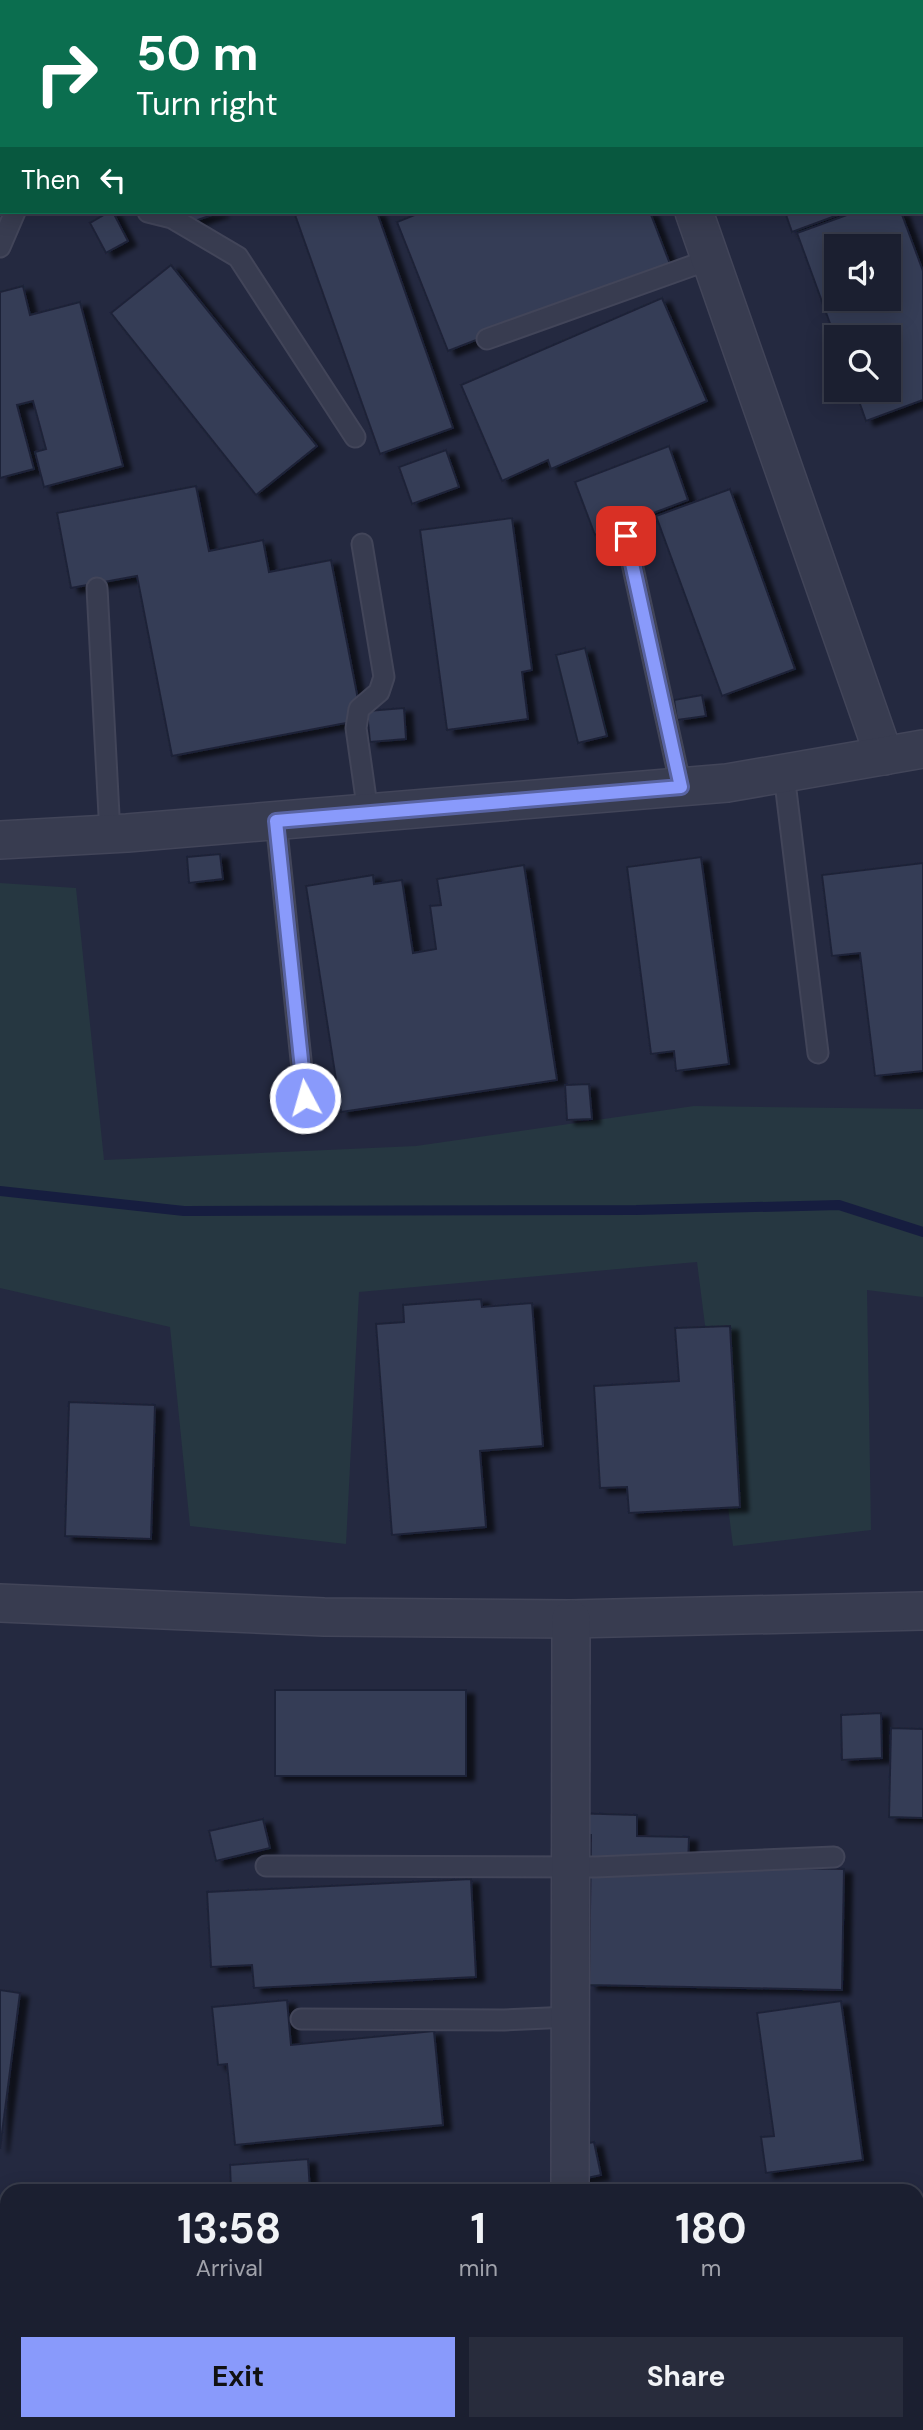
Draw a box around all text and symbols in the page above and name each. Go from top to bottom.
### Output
text: 50 m [136,21,259,85]
icon: right [21,28,112,119]
text: Turn right [136,83,278,125]
icon: left [94,161,132,199]
text: Then [21,163,80,197]
map controls [824,234,901,402]
button: sound [824,234,901,311]
button: search [824,325,901,402]
pin [596,506,656,566]
icon: arrive [607,517,645,555]
position arrow [268,1061,342,1135]
text: 13:58 [177,2201,281,2256]
text: 1 [471,2201,486,2256]
text: 180 [675,2201,747,2256]
text: Arrival [196,2253,263,2283]
text: min [459,2253,498,2283]
text: m [701,2253,721,2283]
button: Exit [21,2337,455,2417]
button: Share [469,2337,903,2417]

